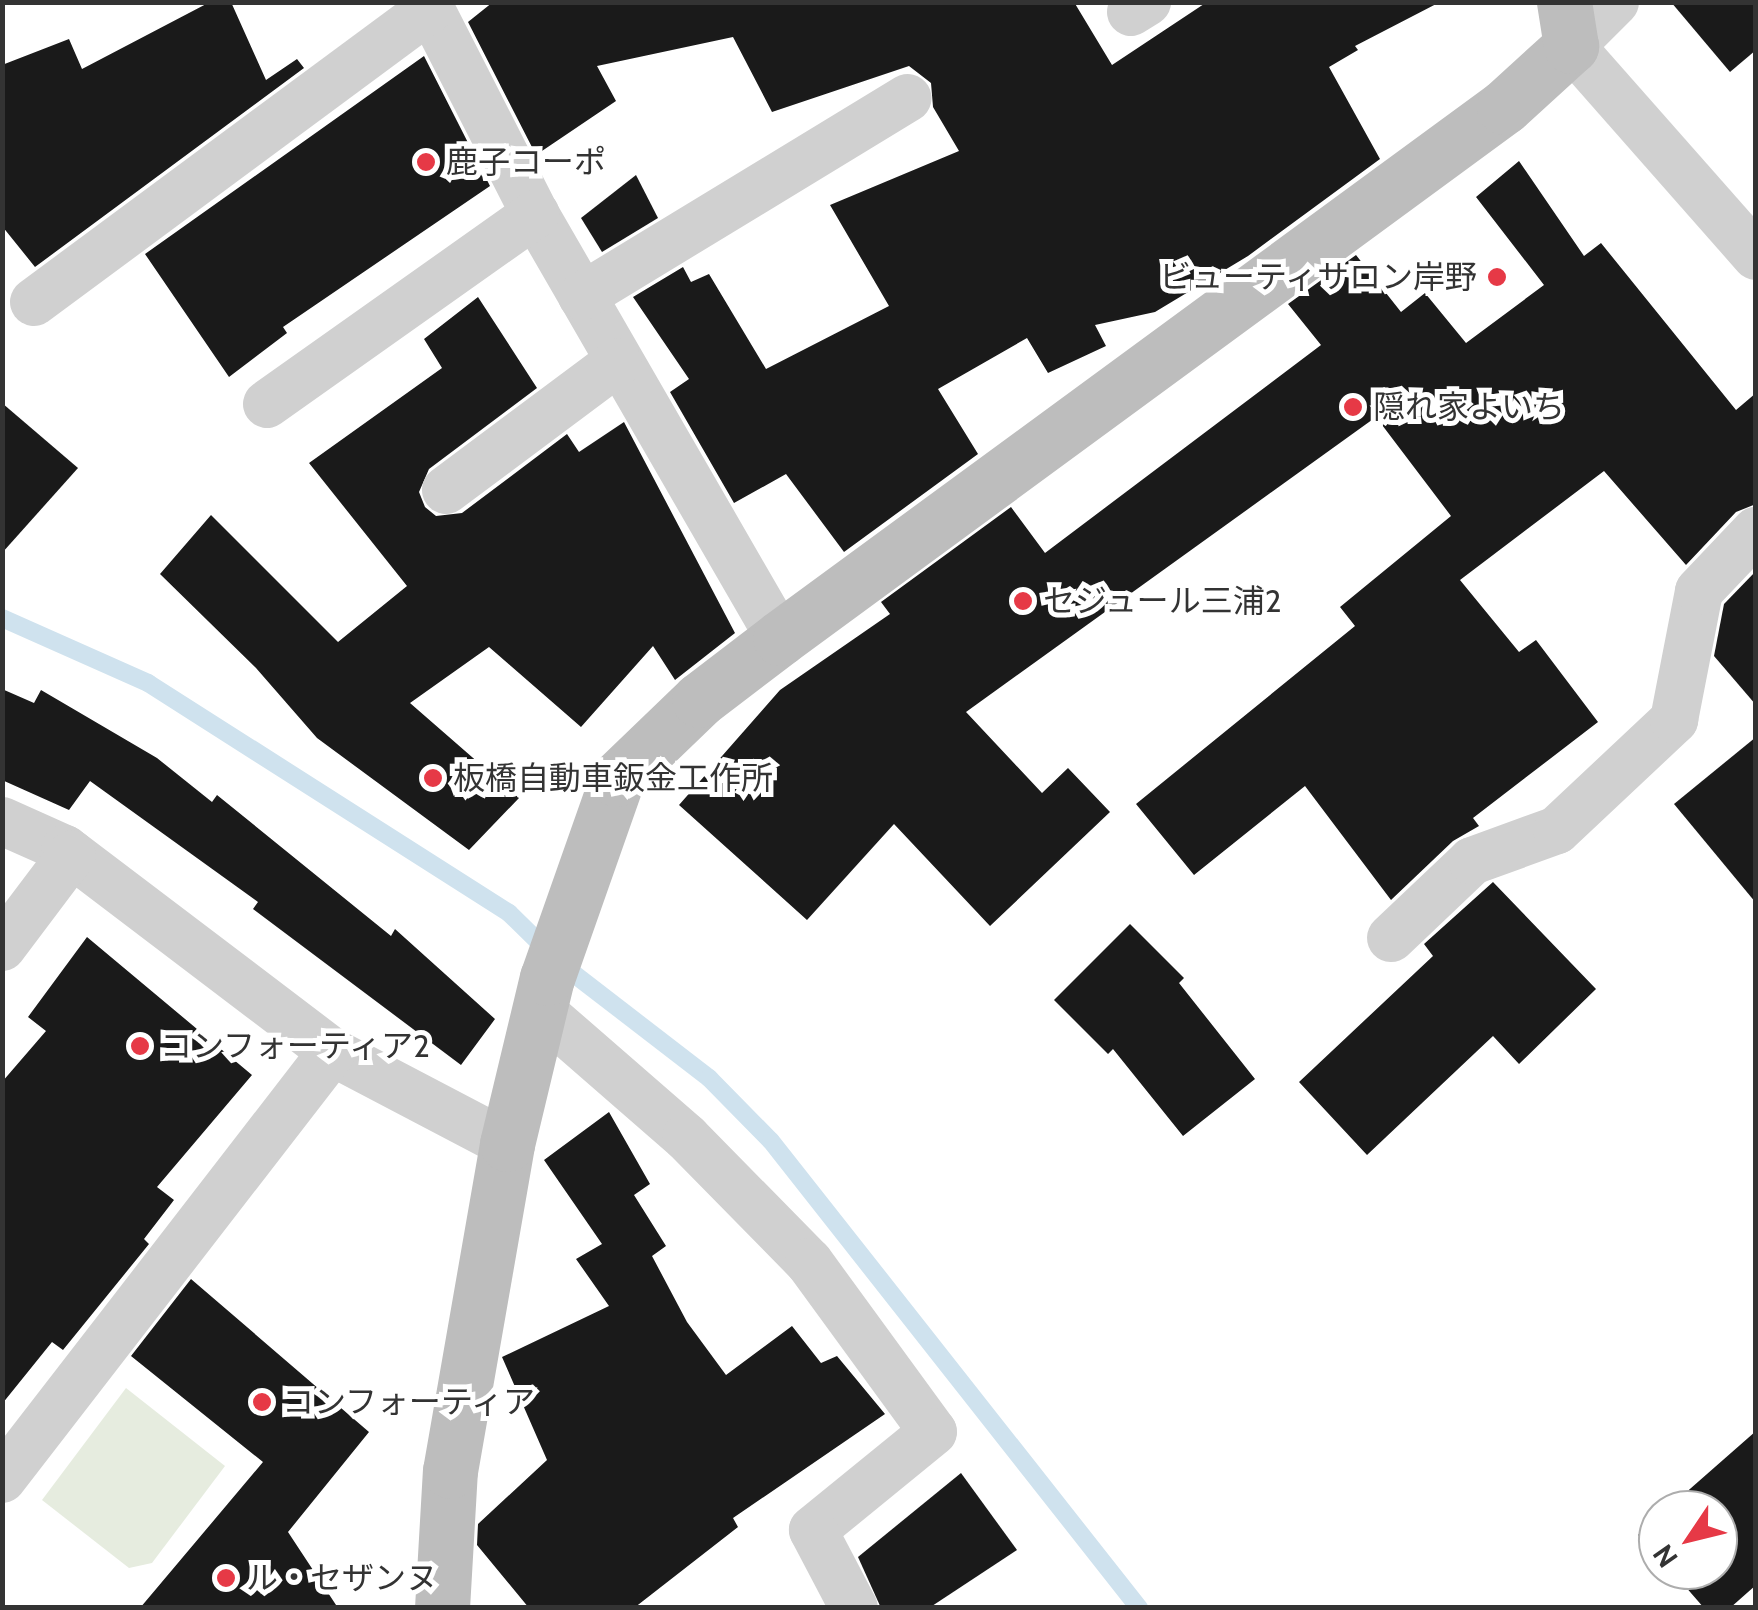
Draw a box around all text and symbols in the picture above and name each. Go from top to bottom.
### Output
place label: 鹿子コーポ [446,143,606,181]
marker: 鹿子コーポ [415,151,437,173]
place label: ビューティサロン岸野 [1157,258,1477,296]
marker: ビューティサロン岸野 [1486,266,1508,288]
place label: 隠れ家よいち [1373,388,1565,426]
marker: 隠れ家よいち [1342,396,1364,418]
place label: セジュール三浦2 [1043,582,1284,620]
marker: セジュール三浦2 [1012,590,1034,612]
place label: 板橋自動車鈑金工作所 [453,759,773,797]
marker: 板橋自動車鈑金工作所 [422,767,444,789]
place label: コンフォーティア2 [160,1027,433,1065]
marker: コンフォーティア2 [129,1035,151,1057]
place label: コンフォーティア [282,1383,538,1421]
marker: コンフォーティア [251,1391,273,1413]
north arrow [1638,1490,1738,1590]
text: N [1645,1538,1685,1574]
place label: ル・セザンヌ [246,1559,438,1597]
marker: ル・セザンヌ [215,1567,237,1589]

